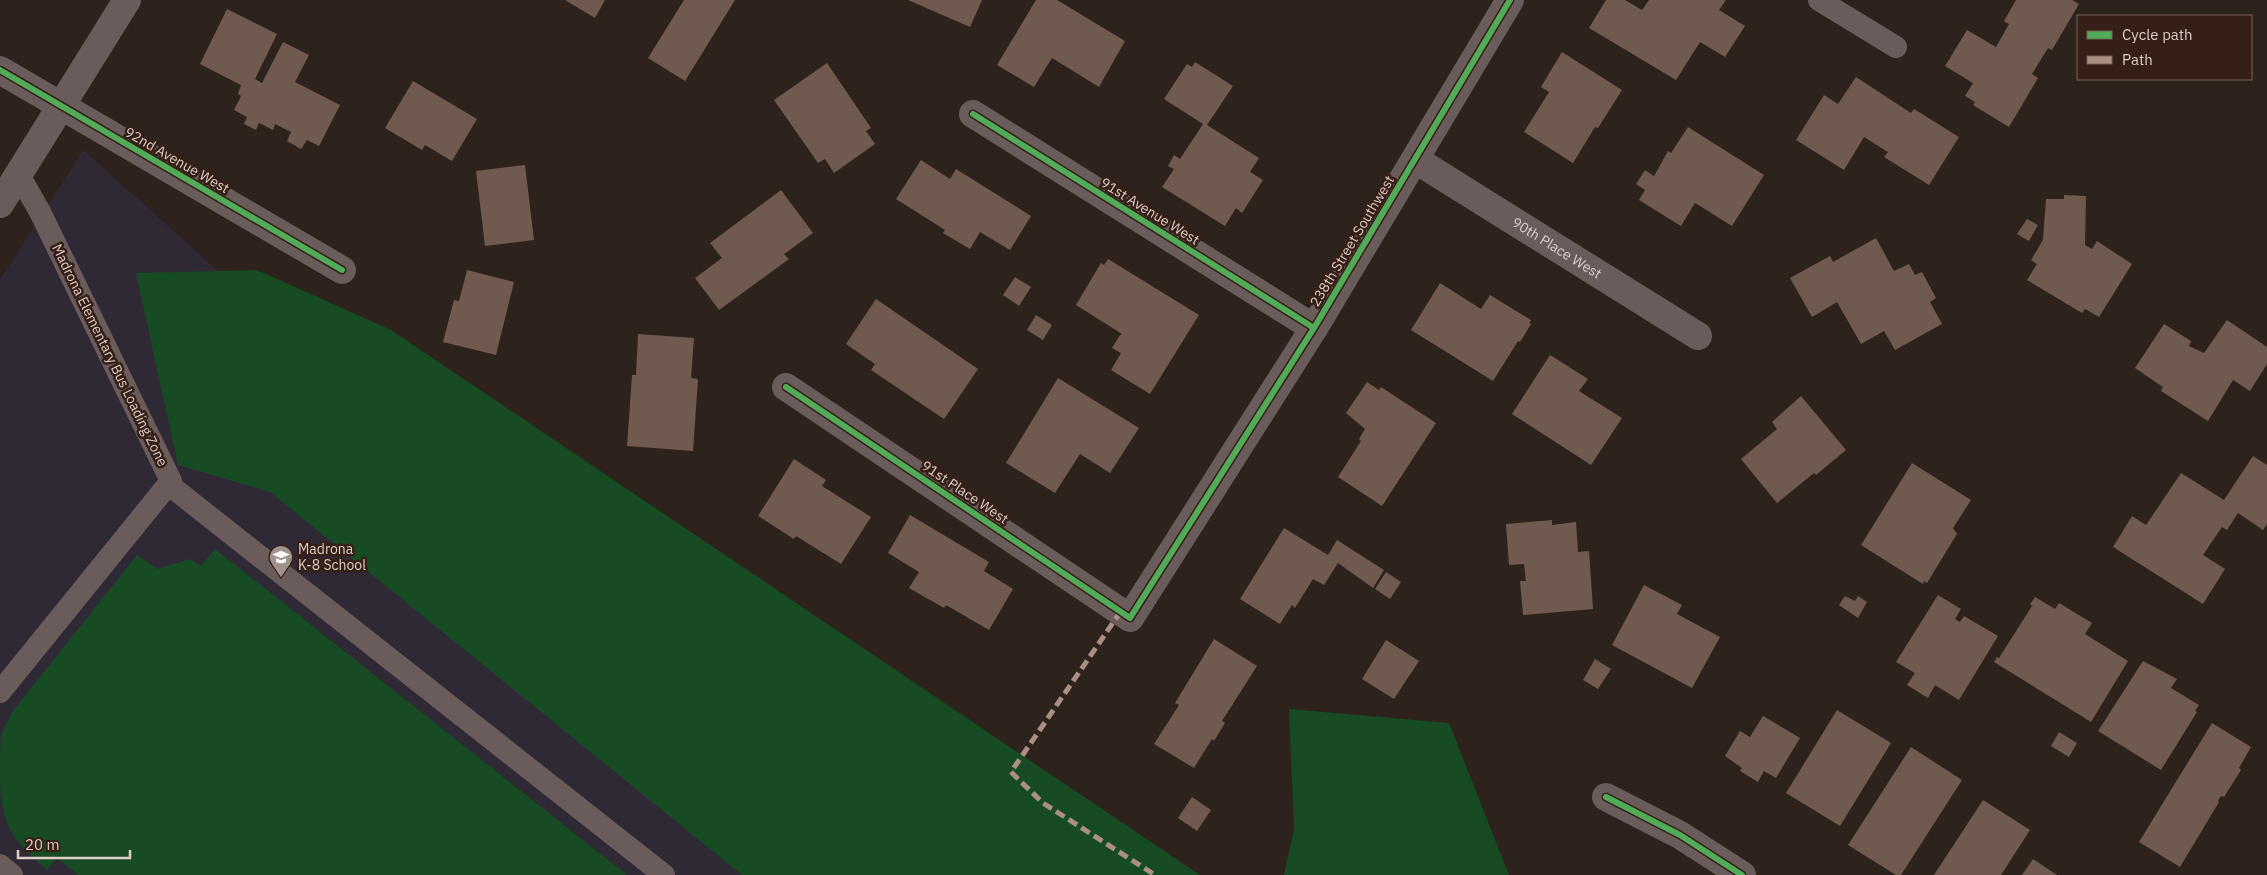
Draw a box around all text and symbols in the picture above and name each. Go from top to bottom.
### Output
legend [2077,15,2252,80]
text: Cycle path [2122,25,2193,44]
text: Path [2122,50,2153,69]
street label: 92nd Avenue West [121,123,233,197]
street label: 238th Street Southwest [1306,172,1398,310]
street label: 91st Avenue West [1097,173,1203,249]
street label: 90th Place West [1509,213,1605,283]
street label: Madrona Elementary Bus Loading Zone [48,241,172,469]
street label: 91st Place West [918,456,1012,528]
place label: Madrona K-8 School [298,540,366,574]
school or university icon: Madrona K-8 School [268,544,294,578]
scale bar [18,828,130,860]
text: 20 m [25,835,60,854]

